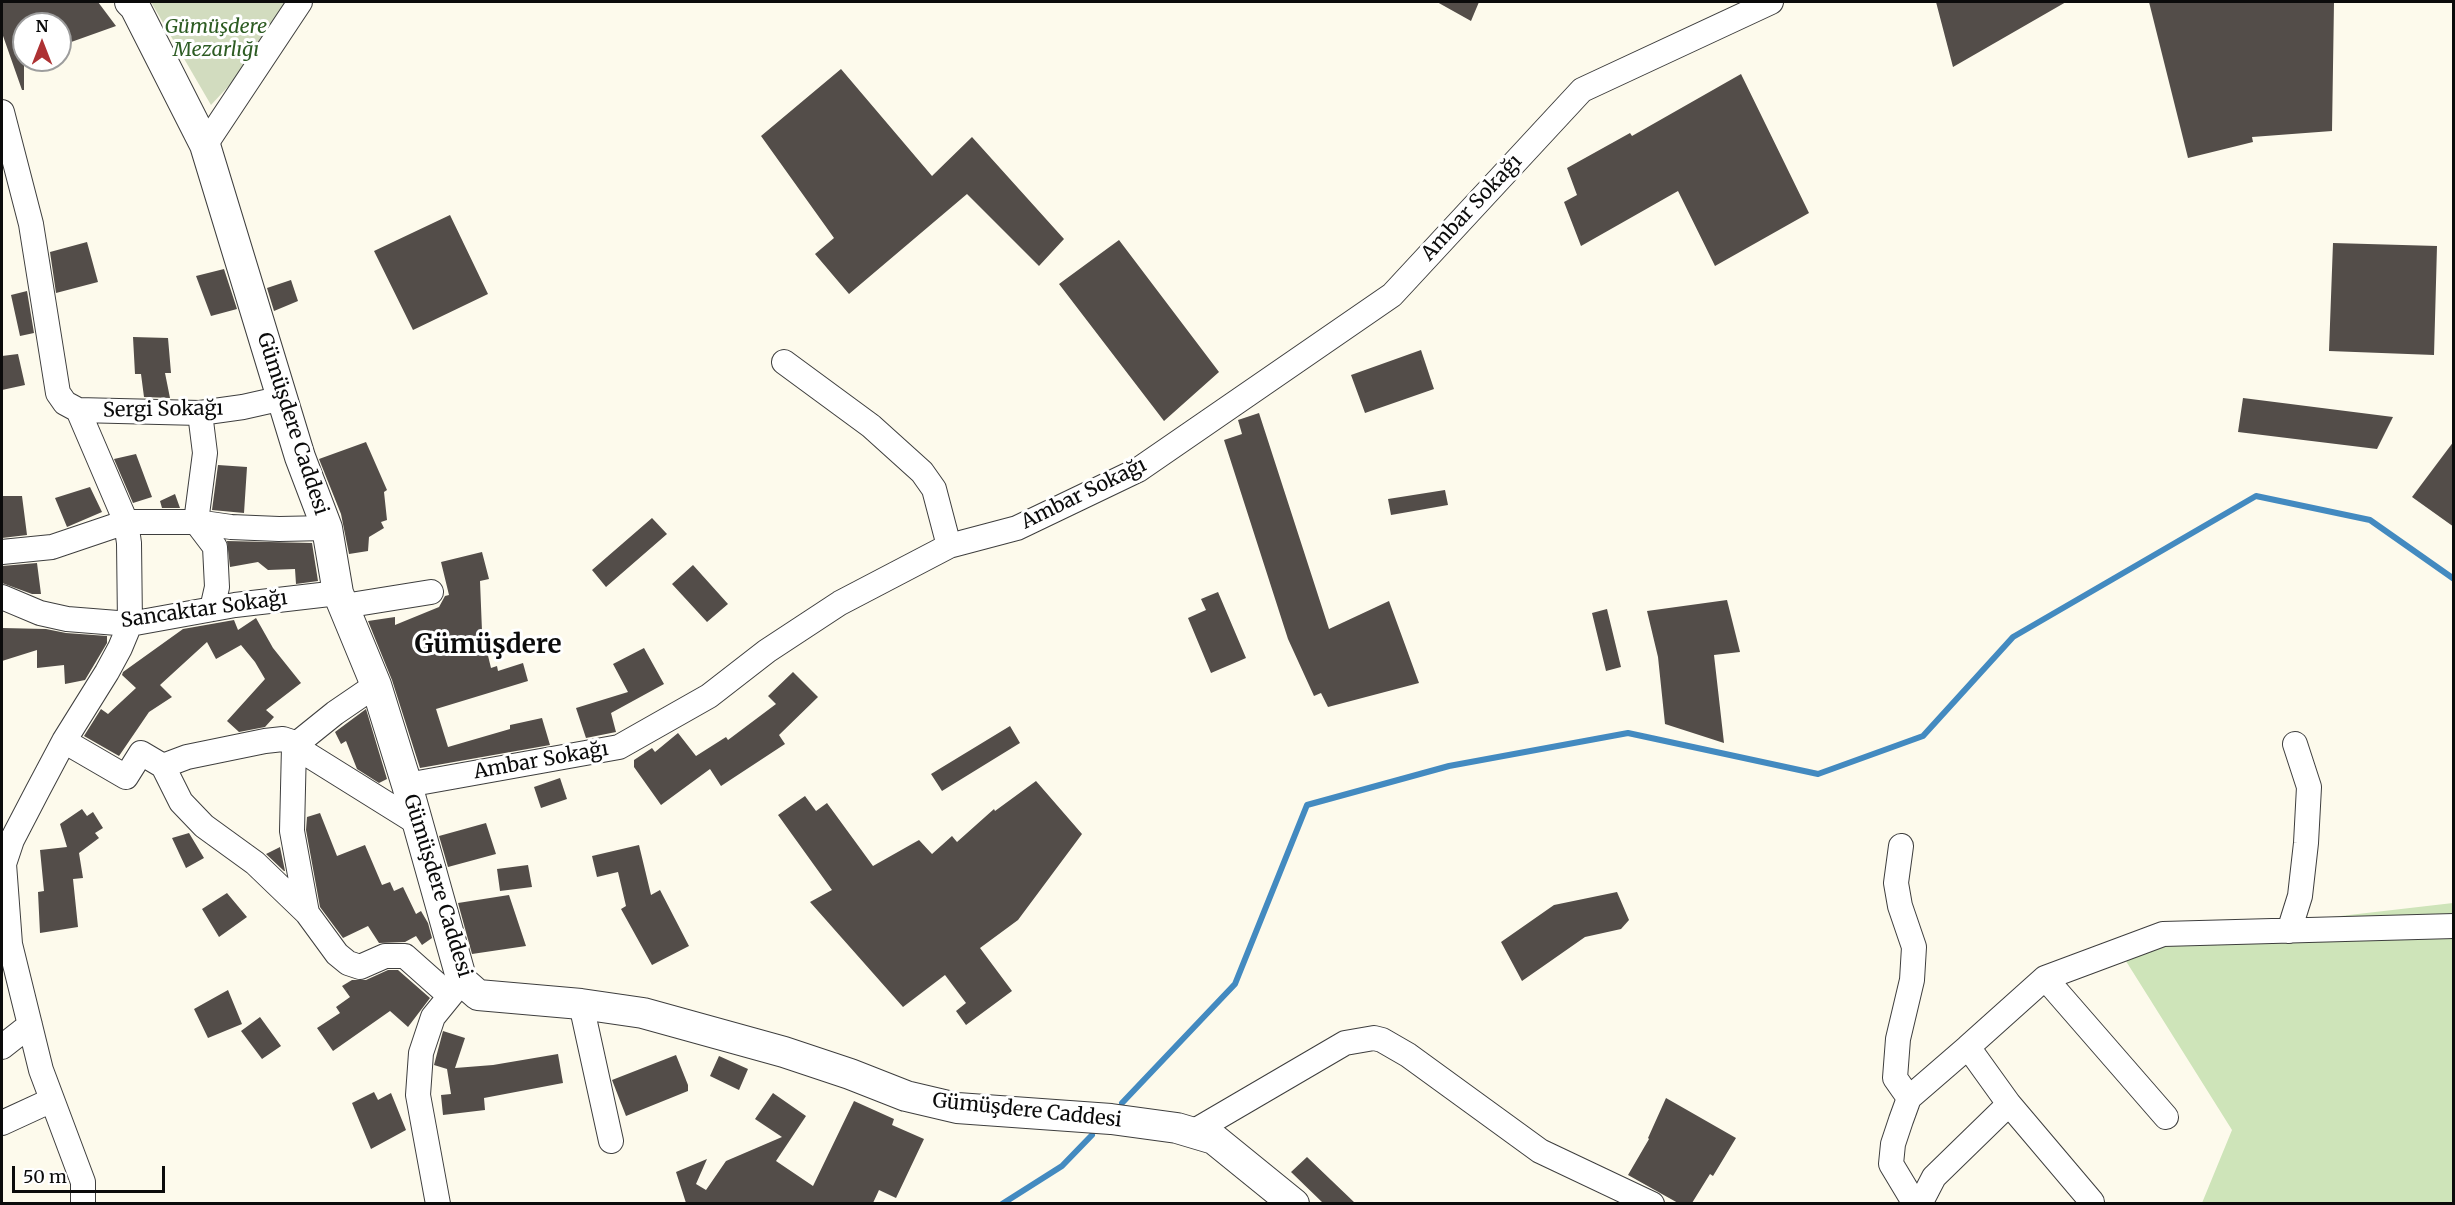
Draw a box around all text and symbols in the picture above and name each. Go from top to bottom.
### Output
north arrow [12,12,72,72]
park label: Gümüşdere Mezarlığı [165,15,267,62]
text: N [36,16,48,36]
street label: Ambar Sokağı [1417,150,1527,266]
street label: Gümüşdere Caddesi [251,330,333,518]
street label: Sergi Sokağı [103,397,223,423]
street label: Ambar Sokağı [1018,453,1150,535]
street label: Sancaktar Sokağı [119,586,289,634]
district label: Gümüşdere [414,630,562,662]
street label: Ambar Sokağı [472,737,610,785]
street label: Gümüşdere Caddesi [398,792,476,980]
street label: Gümüşdere Caddesi [931,1089,1123,1133]
scale bar [15,1154,168,1192]
text: 50 m [23,1165,67,1188]

